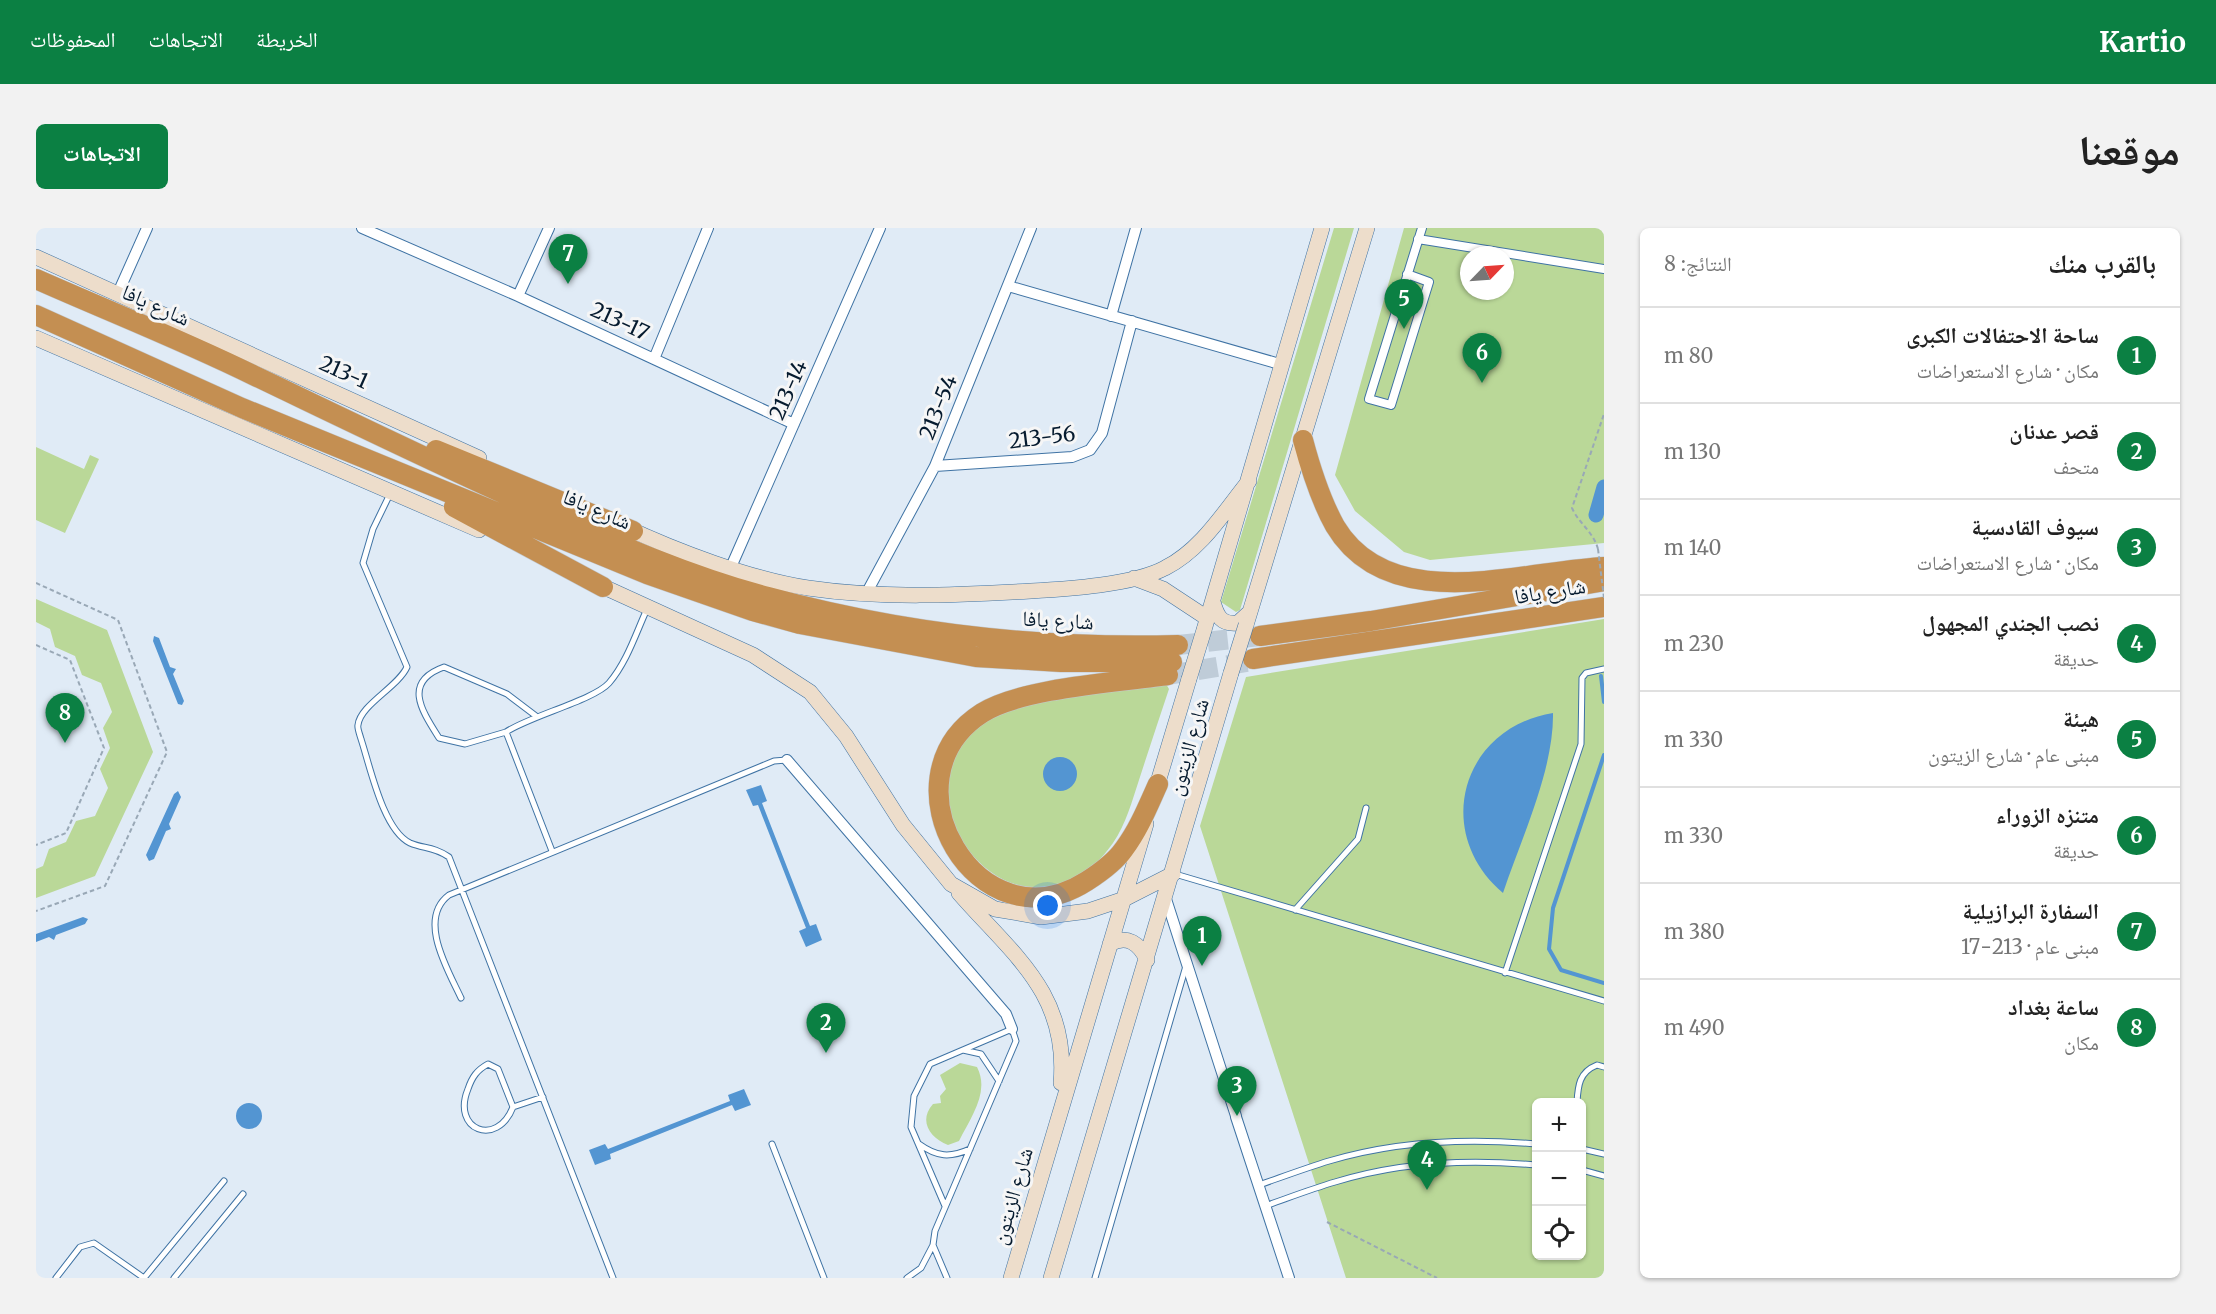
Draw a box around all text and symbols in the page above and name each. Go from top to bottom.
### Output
text: Kartio [2099,24,2186,60]
text: المحفوظات [30,26,115,53]
text: الاتجاهات [148,26,223,53]
text: الخريطة [256,26,318,53]
button: الاتجاهات [36,124,168,189]
text: موقعنا [2079,124,2180,176]
pin: 7 [548,235,588,284]
north arrow [1460,246,1514,300]
text: بالقرب منك [2048,247,2156,280]
text: النتائج: 8 [1664,251,1732,276]
street label: شارع يافا [118,278,194,332]
pin: 5 [1384,279,1424,329]
street label: 213-17 [586,296,654,346]
text: ساحة الاحتفالات الكبرى [1906,321,2099,349]
pin: 6 [1462,334,1502,383]
text: 80 m [1664,343,1713,368]
text: 1 [2132,343,2141,368]
street label: 213-1 [315,349,373,395]
street label: 213-14 [763,356,813,424]
text: مكان · شارع الاستعراضات [1917,358,2099,383]
street label: 213-54 [913,371,963,443]
text: قصر عدنان [2009,417,2099,445]
street label: 213-56 [1007,420,1077,454]
text: 130 m [1664,439,1721,464]
text: 2 [2131,439,2142,464]
text: متحف [2053,454,2099,479]
street label: شارع يافا [559,483,635,535]
text: سيوف القادسية [1972,513,2099,541]
text: 140 m [1664,535,1722,560]
text: 3 [2131,535,2142,560]
text: مكان · شارع الاستعراضات [1917,550,2099,575]
street label: شارع يافا [1513,572,1587,610]
street label: شارع يافا [1022,605,1094,635]
text: نصب الجندي المجهول [1922,609,2099,637]
text: 230 m [1664,631,1724,656]
text: 4 [2130,631,2143,656]
text: حديقة [2053,646,2099,671]
pin: 8 [45,694,84,743]
street label: شارع الزيتون [1161,695,1215,799]
text: هيئة [2063,705,2099,733]
text: 330 m [1664,727,1723,752]
text: 5 [2131,727,2142,752]
text: مبنى عام · شارع الزيتون [1928,742,2099,767]
text: متنزه الزوراء [1996,801,2099,829]
text: 330 m [1664,823,1723,848]
text: 6 [2130,823,2143,848]
text: حديقة [2053,838,2099,863]
your location [1033,891,1062,920]
text: السفارة البرازيلية [1963,897,2099,925]
pin: 1 [1182,916,1222,966]
text: 380 m [1664,919,1725,944]
text: 7 [2131,919,2143,944]
text: مبنى عام · 213-17 [1961,934,2099,959]
text: ساعة بغداد [2008,993,2099,1021]
pin: 2 [806,1004,846,1053]
text: 490 m [1664,1015,1725,1040]
text: 8 [2130,1015,2143,1040]
text: مكان [2064,1030,2099,1055]
pin: 3 [1218,1066,1256,1116]
map controls [1532,1098,1586,1260]
button: + [1532,1098,1586,1152]
pin: 4 [1408,1140,1446,1190]
street label: شارع الزيتون [985,1144,1039,1248]
button: − [1532,1152,1586,1206]
button: locate [1532,1206,1586,1260]

